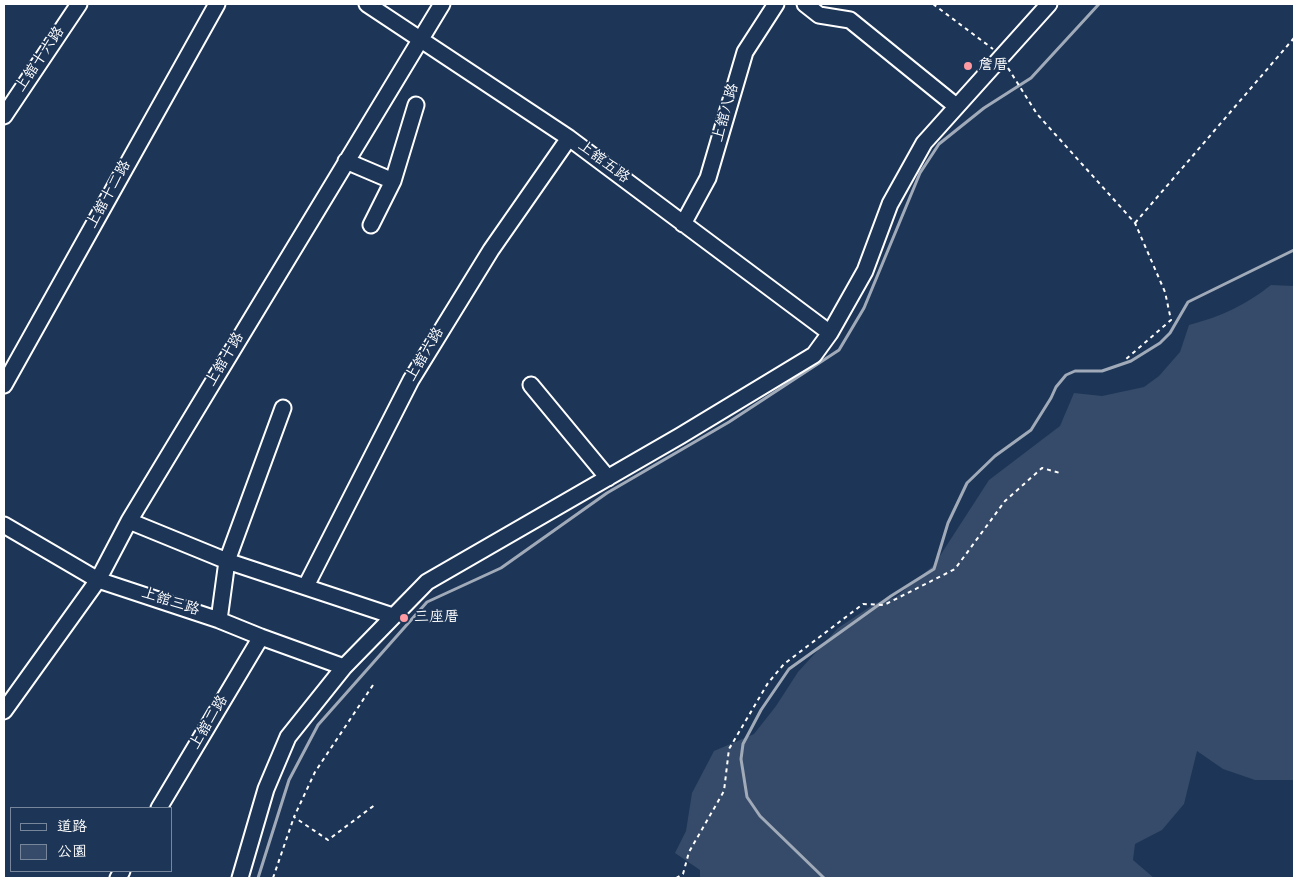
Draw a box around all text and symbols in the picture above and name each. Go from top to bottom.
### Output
street label: 上舘十六路 [13,24,69,96]
place label: 詹厝 [978,57,1008,75]
marker: 詹厝 [962,60,974,72]
street label: 上舘八路 [710,82,744,144]
street label: 上舘五路 [574,138,632,188]
street label: 上舘十二路 [84,158,136,232]
street label: 上舘六路 [403,325,449,385]
street label: 上舘十路 [203,330,249,390]
street label: 上舘三路 [139,585,201,621]
place label: 三座厝 [414,609,459,627]
marker: 三座厝 [398,612,410,624]
street label: 上舘二路 [187,693,233,753]
legend [10,807,172,872]
text: 道路 [57,815,87,839]
text: 公園 [57,840,87,864]

